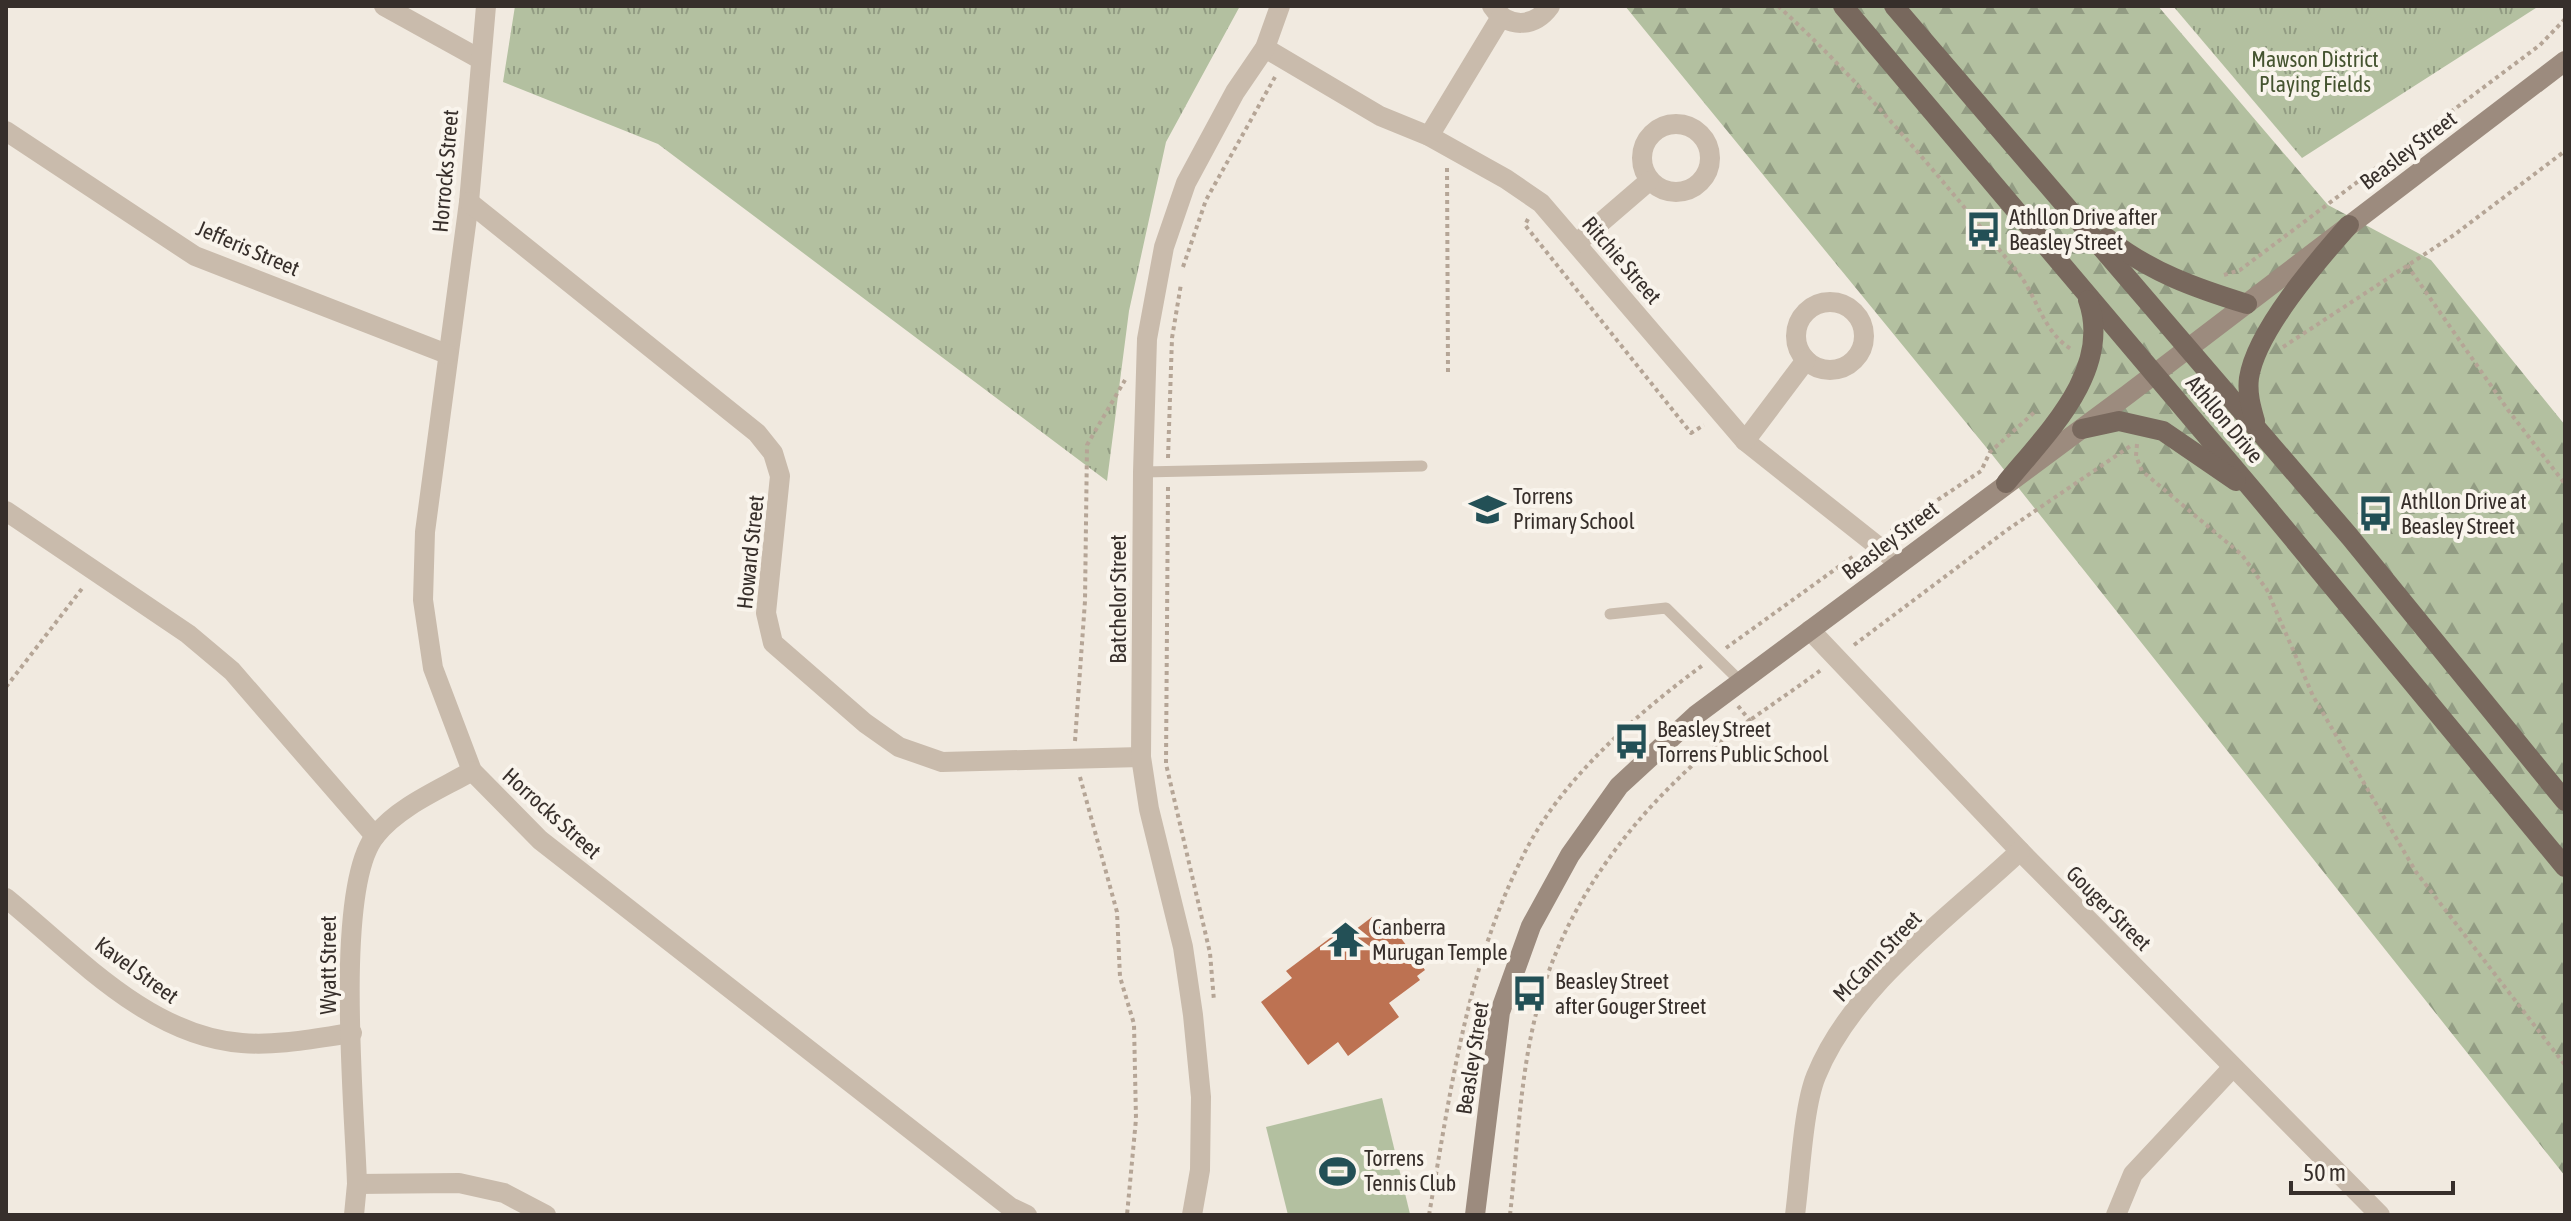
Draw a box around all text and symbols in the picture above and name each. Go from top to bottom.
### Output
park label: Mawson District Playing Fields [2251,46,2379,97]
street label: Beasley Street [2355,105,2461,195]
street label: Horrocks Street [427,108,463,234]
place label: Athllon Drive after Beasley Street [2009,204,2157,255]
street label: Ritchie Street [1577,211,1667,309]
bus stop icon: Athllon Drive after Beasley Street [1964,211,2002,249]
street label: Jefferis Street [193,215,303,281]
street label: Athllon Drive [2181,370,2269,468]
place label: Torrens Primary School [1513,483,1635,534]
place label: Athllon Drive at Beasley Street [2401,488,2527,539]
school or university icon: Torrens Primary School [1468,490,1506,528]
street label: Howard Street [731,494,769,610]
street label: Beasley Street [1837,495,1943,585]
bus stop icon: Athllon Drive at Beasley Street [2356,495,2394,533]
street label: Batchelor Street [1105,534,1131,664]
place label: Beasley Street Torrens Public School [1657,716,1829,767]
bus stop icon: Beasley Street Torrens Public School [1612,723,1650,761]
street label: Horrocks Street [497,762,607,864]
street label: Gouger Street [2061,860,2157,956]
street label: McCann Street [1827,905,1927,1007]
place label: Canberra Murugan Temple [1372,914,1508,965]
street label: Wyatt Street [315,916,341,1014]
temple icon: Canberra Murugan Temple [1327,921,1365,959]
street label: Kavel Street [90,931,184,1009]
place label: Beasley Street after Gouger Street [1555,968,1706,1019]
bus stop icon: Beasley Street after Gouger Street [1510,975,1548,1013]
street label: Beasley Street [1450,1000,1494,1116]
place label: Torrens Tennis Club [1364,1145,1456,1196]
scale bar [2291,1145,2453,1195]
sports icon: Torrens Tennis Club [1319,1152,1357,1190]
text: 50 m [2303,1159,2346,1186]

